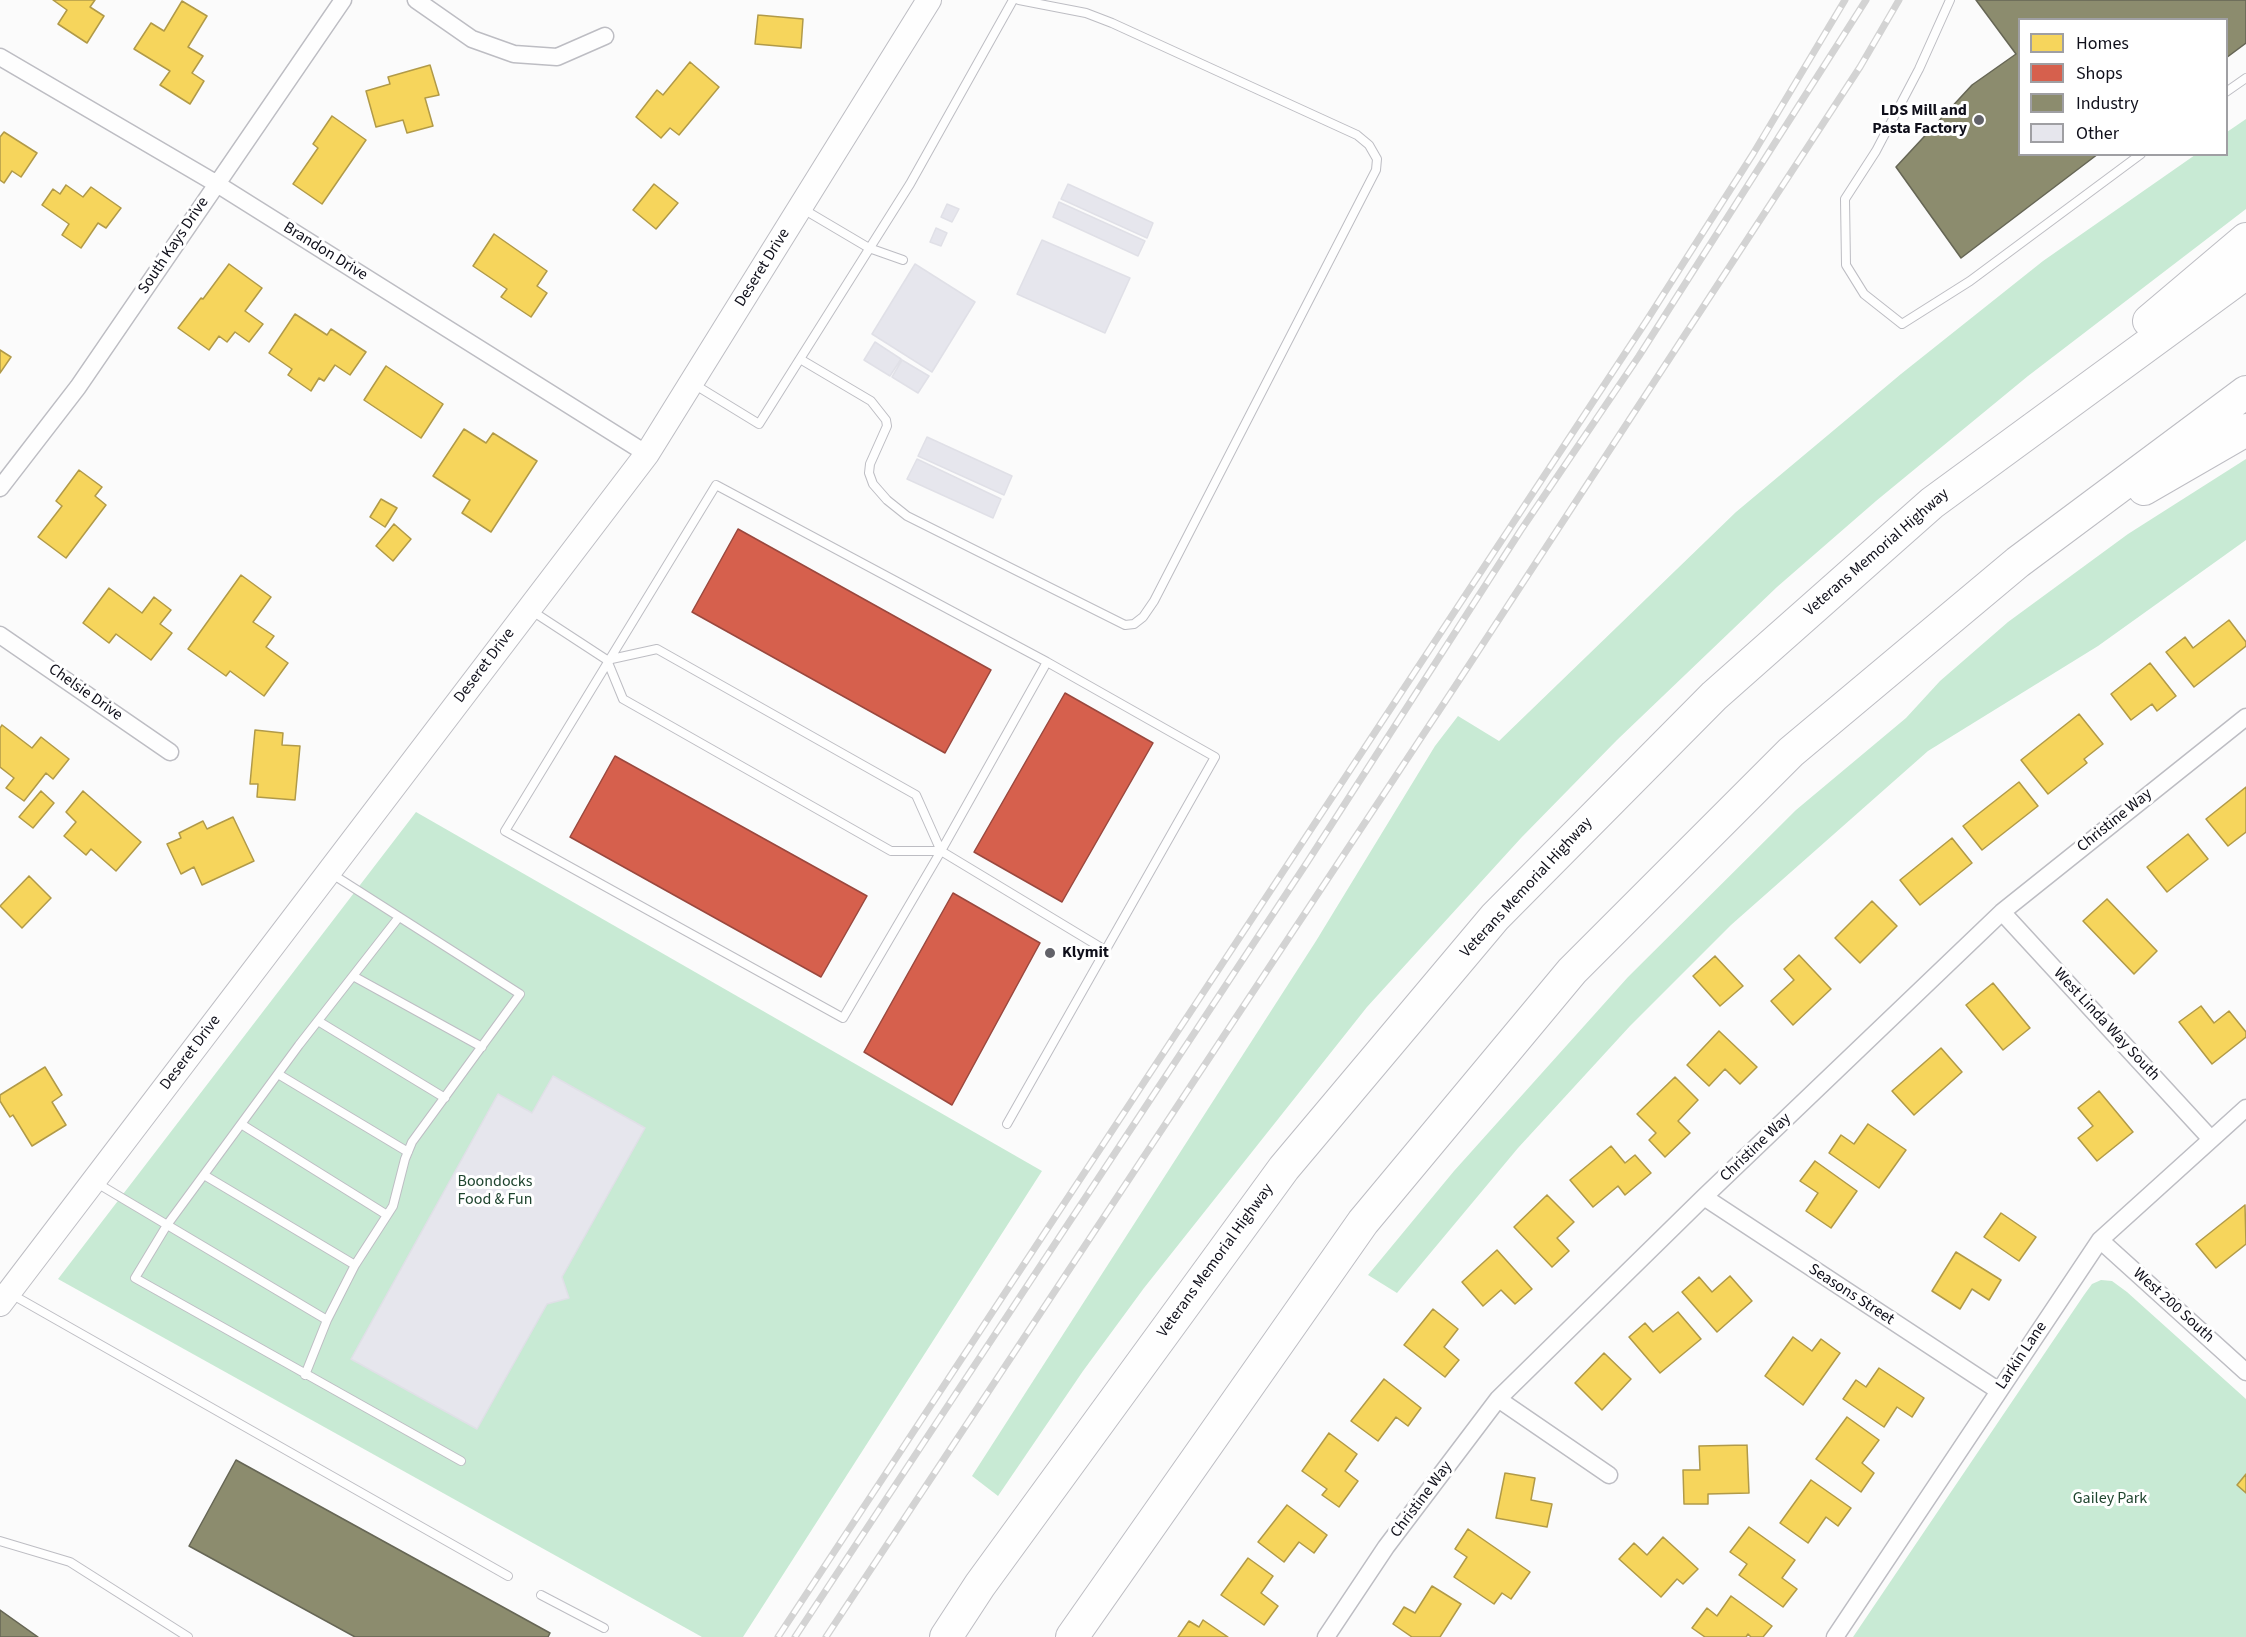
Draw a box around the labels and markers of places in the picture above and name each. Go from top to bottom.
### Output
place label: LDS Mill and Pasta Factory [1872,101,1967,139]
marker: LDS Mill and Pasta Factory [1972,113,1986,127]
place label: Klymit [1062,943,1109,963]
marker: Klymit [1043,946,1057,960]

